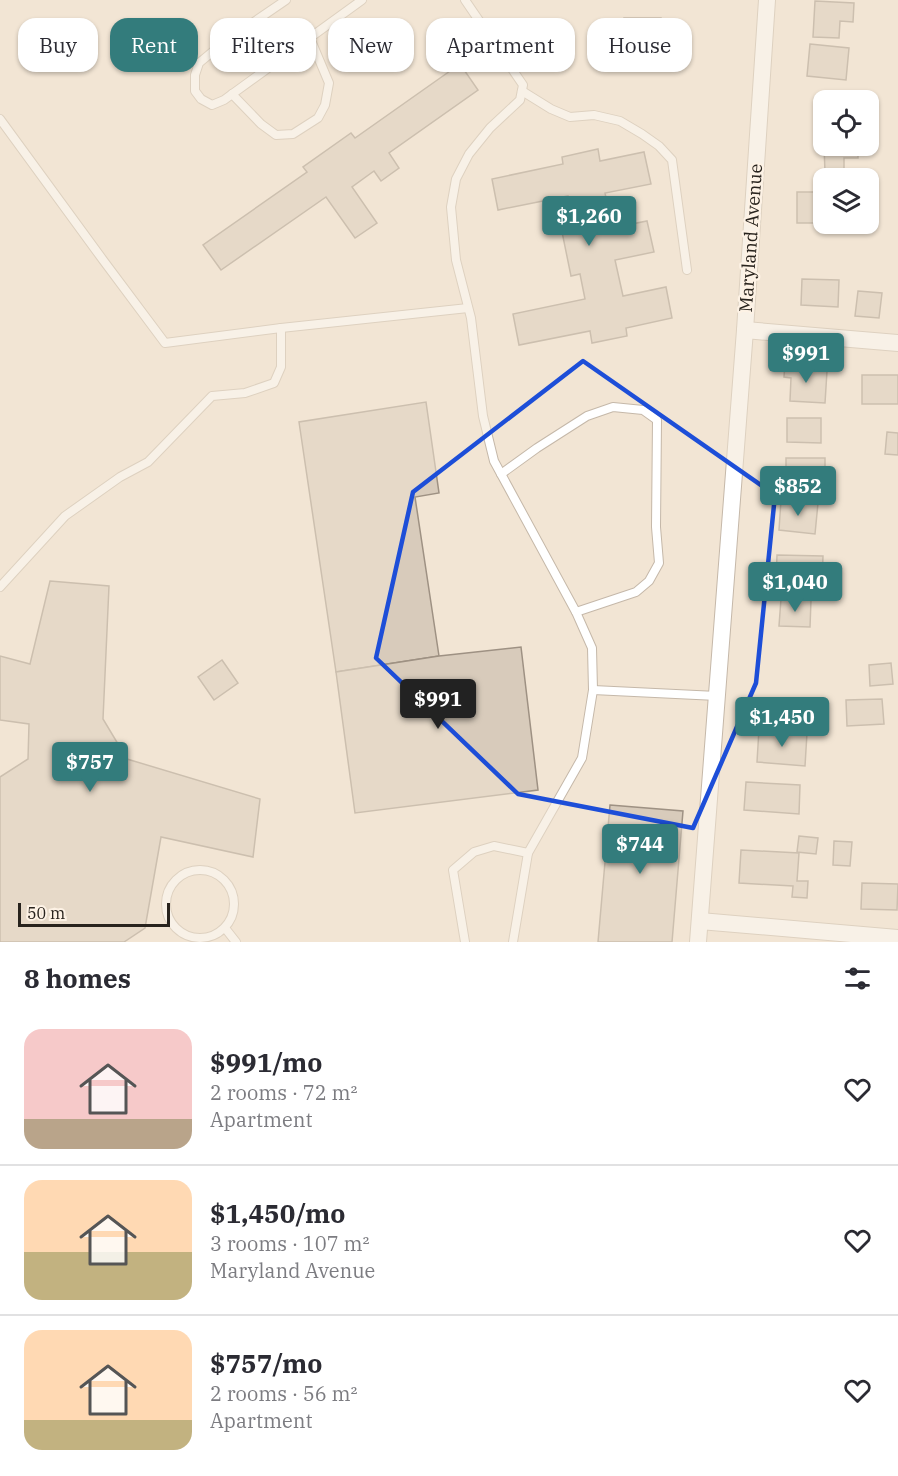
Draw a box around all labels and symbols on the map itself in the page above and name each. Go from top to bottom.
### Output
street label: Maryland Avenue [734,163,767,313]
pin: $1,260 [540,196,638,247]
pin: $991 [770,333,842,384]
pin: $852 [762,466,834,517]
pin: $1,040 [746,562,844,613]
pin: $991 [402,679,474,730]
pin: $1,450 [733,697,831,748]
pin: $757 [54,742,126,793]
pin: $744 [604,824,676,875]
scale bar [18,900,170,928]

